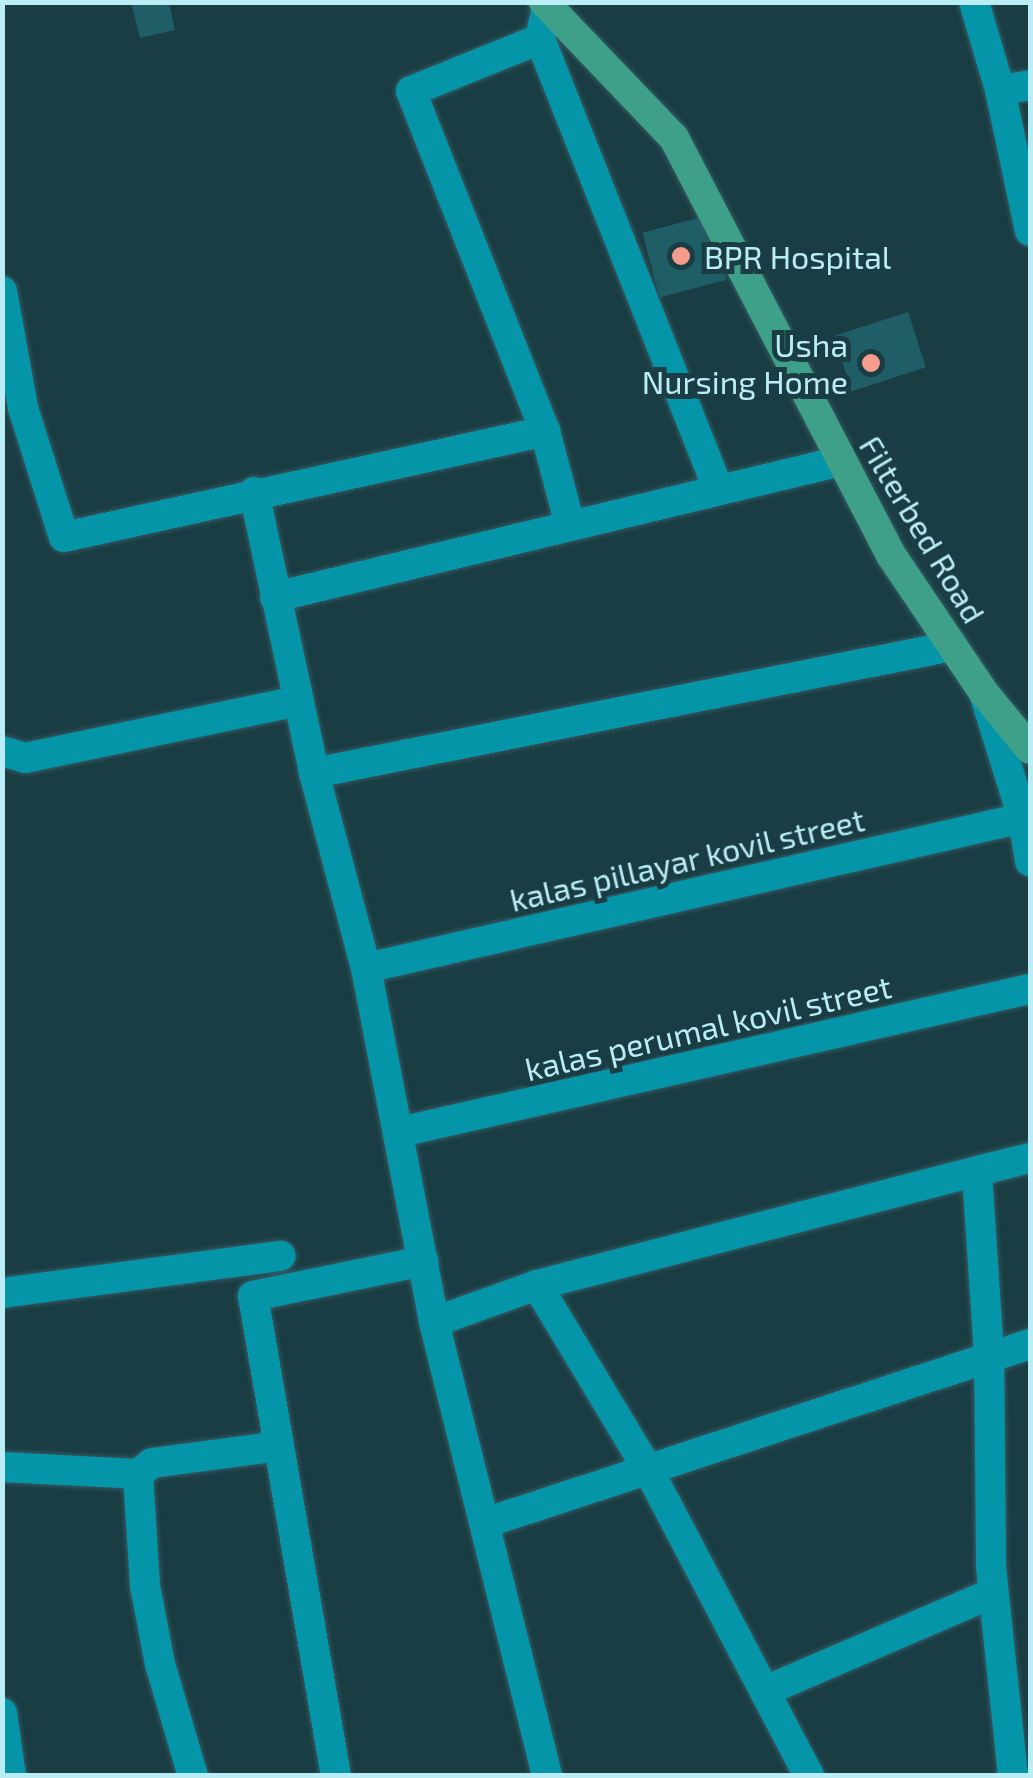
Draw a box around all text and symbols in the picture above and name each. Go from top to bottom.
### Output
place label: BPR Hospital [704,237,891,275]
marker: BPR Hospital [668,243,694,269]
place label: Usha Nursing Home [642,326,848,401]
marker: Usha Nursing Home [858,350,884,376]
street label: Filterbed Road [852,429,994,629]
street label: kalas pillayar kovil street [505,799,869,919]
street label: kalas perumal kovil street [520,966,896,1088]

